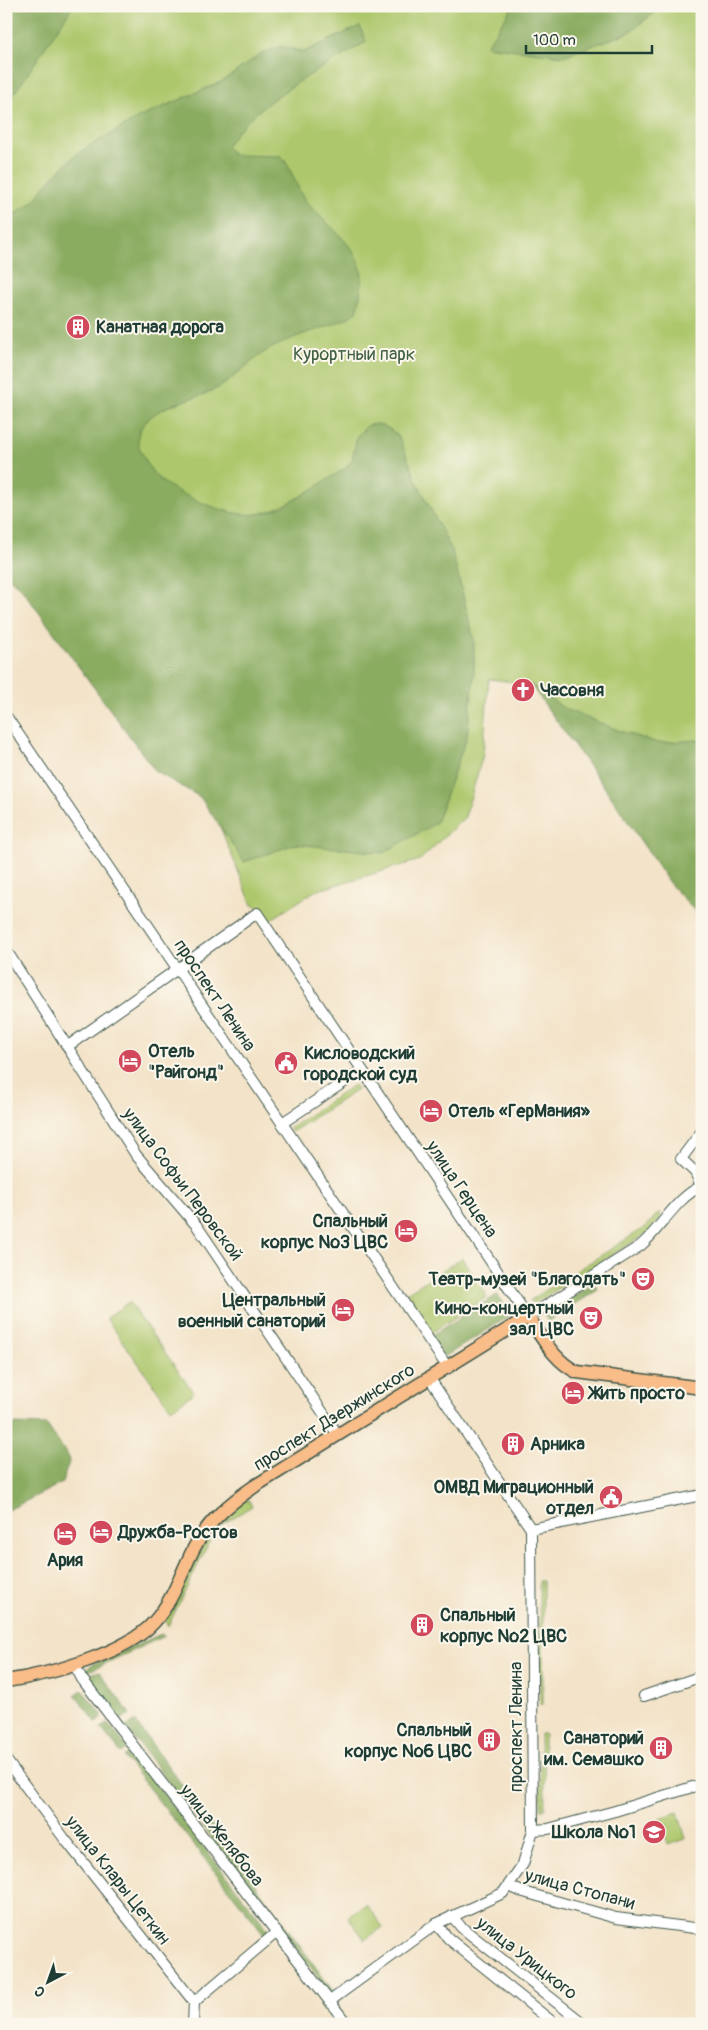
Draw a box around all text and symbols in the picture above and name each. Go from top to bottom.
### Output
scale bar [526,22,652,54]
text: 100 m [533,31,576,50]
building icon: Канатная дорога [65,314,91,340]
place label: Канатная дорога [96,316,225,339]
park label: Курортный парк [293,343,415,366]
church icon: Часовня [510,677,536,703]
place label: Часовня [540,679,604,702]
street label: проспект Ленина [168,935,261,1056]
place label: Отель "Райгонд" [148,1040,224,1084]
place label: Кисловодский городской суд [303,1042,417,1086]
hotel icon: Отель "Райгонд" [117,1048,143,1074]
public building icon: Кисловодский городской суд [273,1050,299,1076]
hotel icon: Отель «ГерМания» [418,1098,444,1124]
place label: Отель «ГерМания» [448,1100,591,1123]
street label: улица Софьи Перовской [117,1102,248,1265]
street label: улица Герцена [420,1135,502,1242]
place label: Спальный корпус №3 ЦВС [261,1210,388,1254]
hotel icon: Спальный корпус №3 ЦВС [393,1218,419,1244]
theatre icon: Театр-музей "Благодать" [630,1266,656,1292]
place label: Театр-музей "Благодать" [427,1268,626,1291]
place label: Центральный военный санаторий [178,1289,326,1333]
hotel icon: Центральный военный санаторий [330,1297,356,1323]
place label: Кино-концертный зал ЦВС [435,1297,574,1341]
theatre icon: Кино-концертный зал ЦВС [578,1305,604,1331]
street label: проспект Дзержинского [249,1358,419,1476]
hotel icon: Жить просто [560,1380,586,1406]
place label: Жить просто [587,1382,685,1405]
building icon: Арника [500,1431,526,1457]
place label: Арника [530,1433,585,1456]
place label: ОМВД Миграционный отдел [434,1476,594,1520]
public building icon: ОМВД Миграционный отдел [598,1484,624,1510]
hotel icon: Дружба-Ростов [88,1519,114,1545]
hotel icon: Ария [52,1521,78,1547]
place label: Дружба-Ростов [117,1521,238,1544]
place label: Ария [47,1549,83,1572]
place label: Спальный корпус №2 ЦВС [440,1604,567,1648]
building icon: Спальный корпус №2 ЦВС [409,1612,435,1638]
street label: проспект Ленина [505,1662,528,1792]
place label: Спальный корпус №6 ЦВС [344,1719,472,1763]
building icon: Спальный корпус №6 ЦВС [476,1727,502,1753]
place label: Санаторий им. Семашко [543,1727,644,1771]
building icon: Санаторий им. Семашко [648,1735,674,1761]
street label: улица Желябова [174,1779,269,1891]
street label: улица Клары Цеткин [59,1810,175,1950]
school or university icon: Школа №1 [641,1819,667,1845]
place label: Школа №1 [551,1821,636,1844]
street label: улица Стопани [521,1863,637,1915]
street label: улица Урицкого [471,1911,582,2005]
north arrow [22,1958,72,2008]
text: С [31,1982,49,2001]

